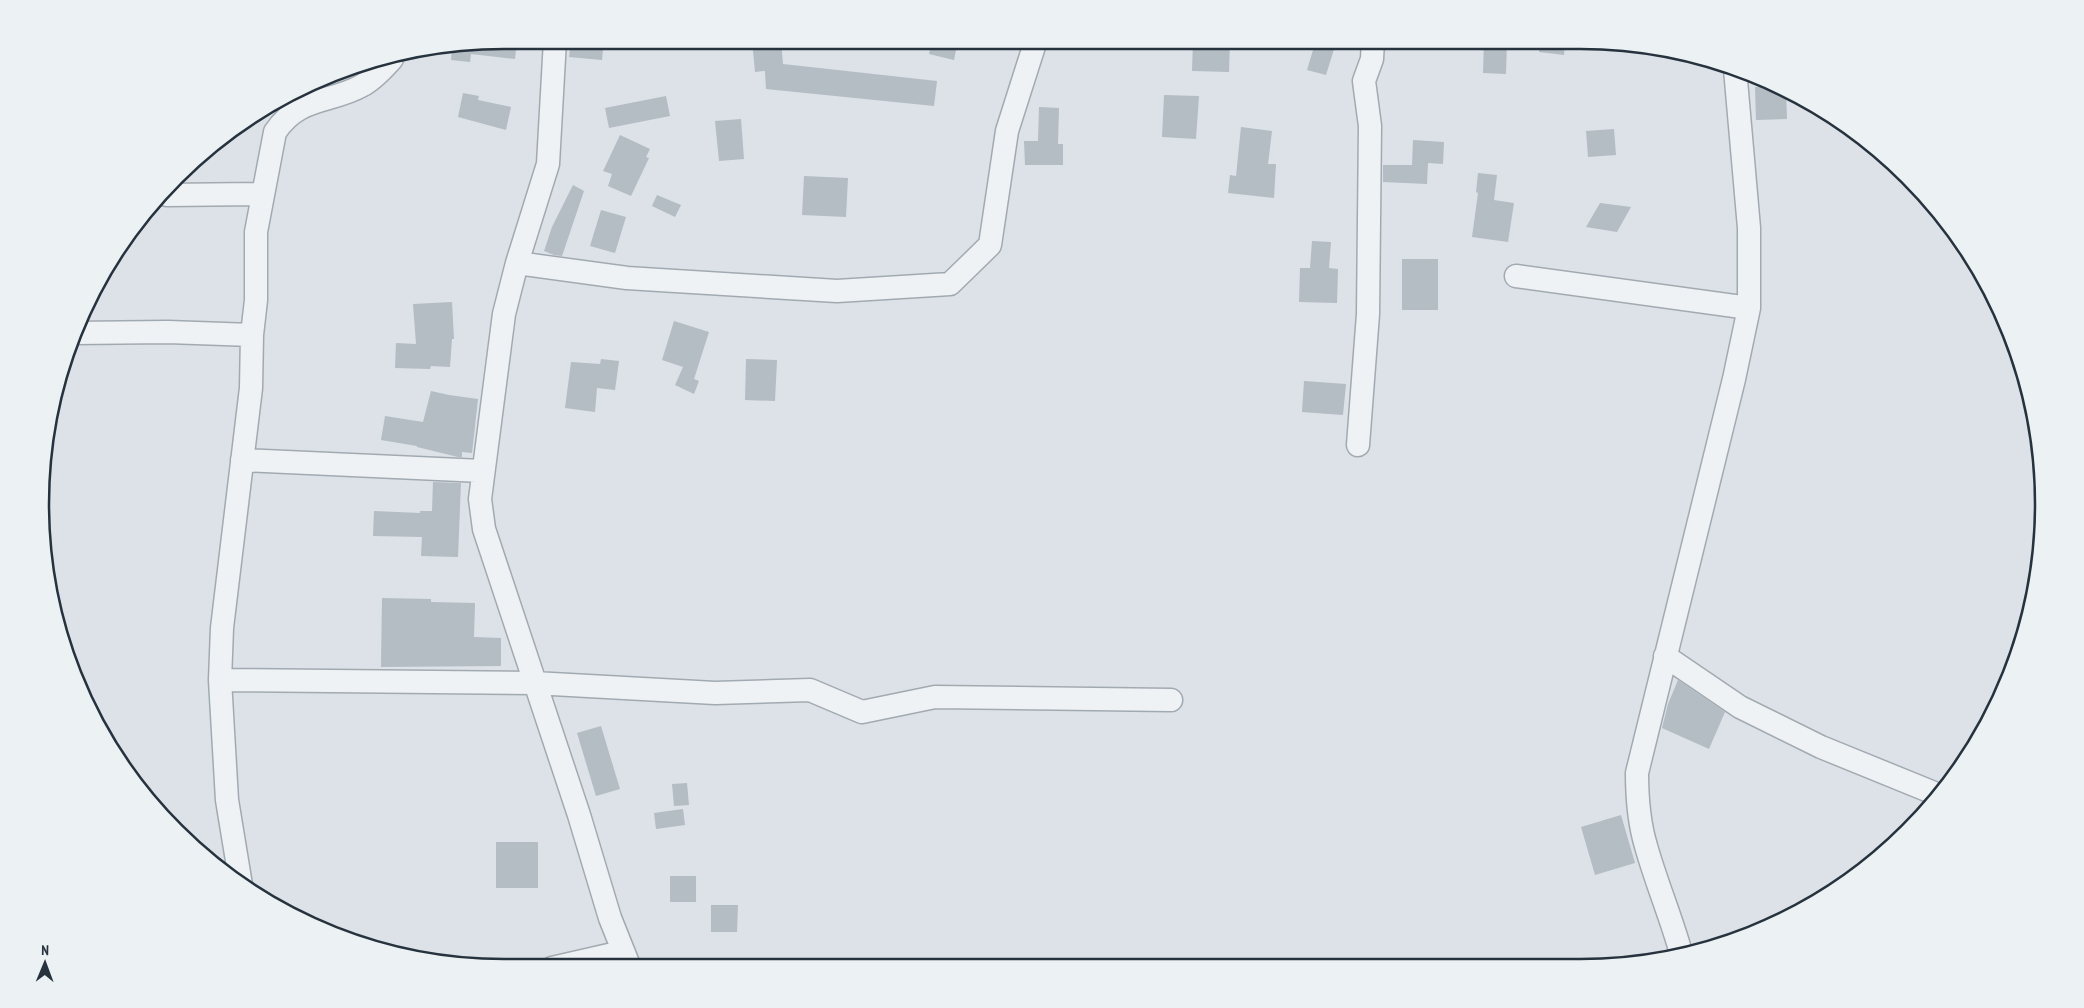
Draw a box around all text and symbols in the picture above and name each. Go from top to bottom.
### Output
north arrow [20,938,70,988]
text: N [41,941,49,959]

